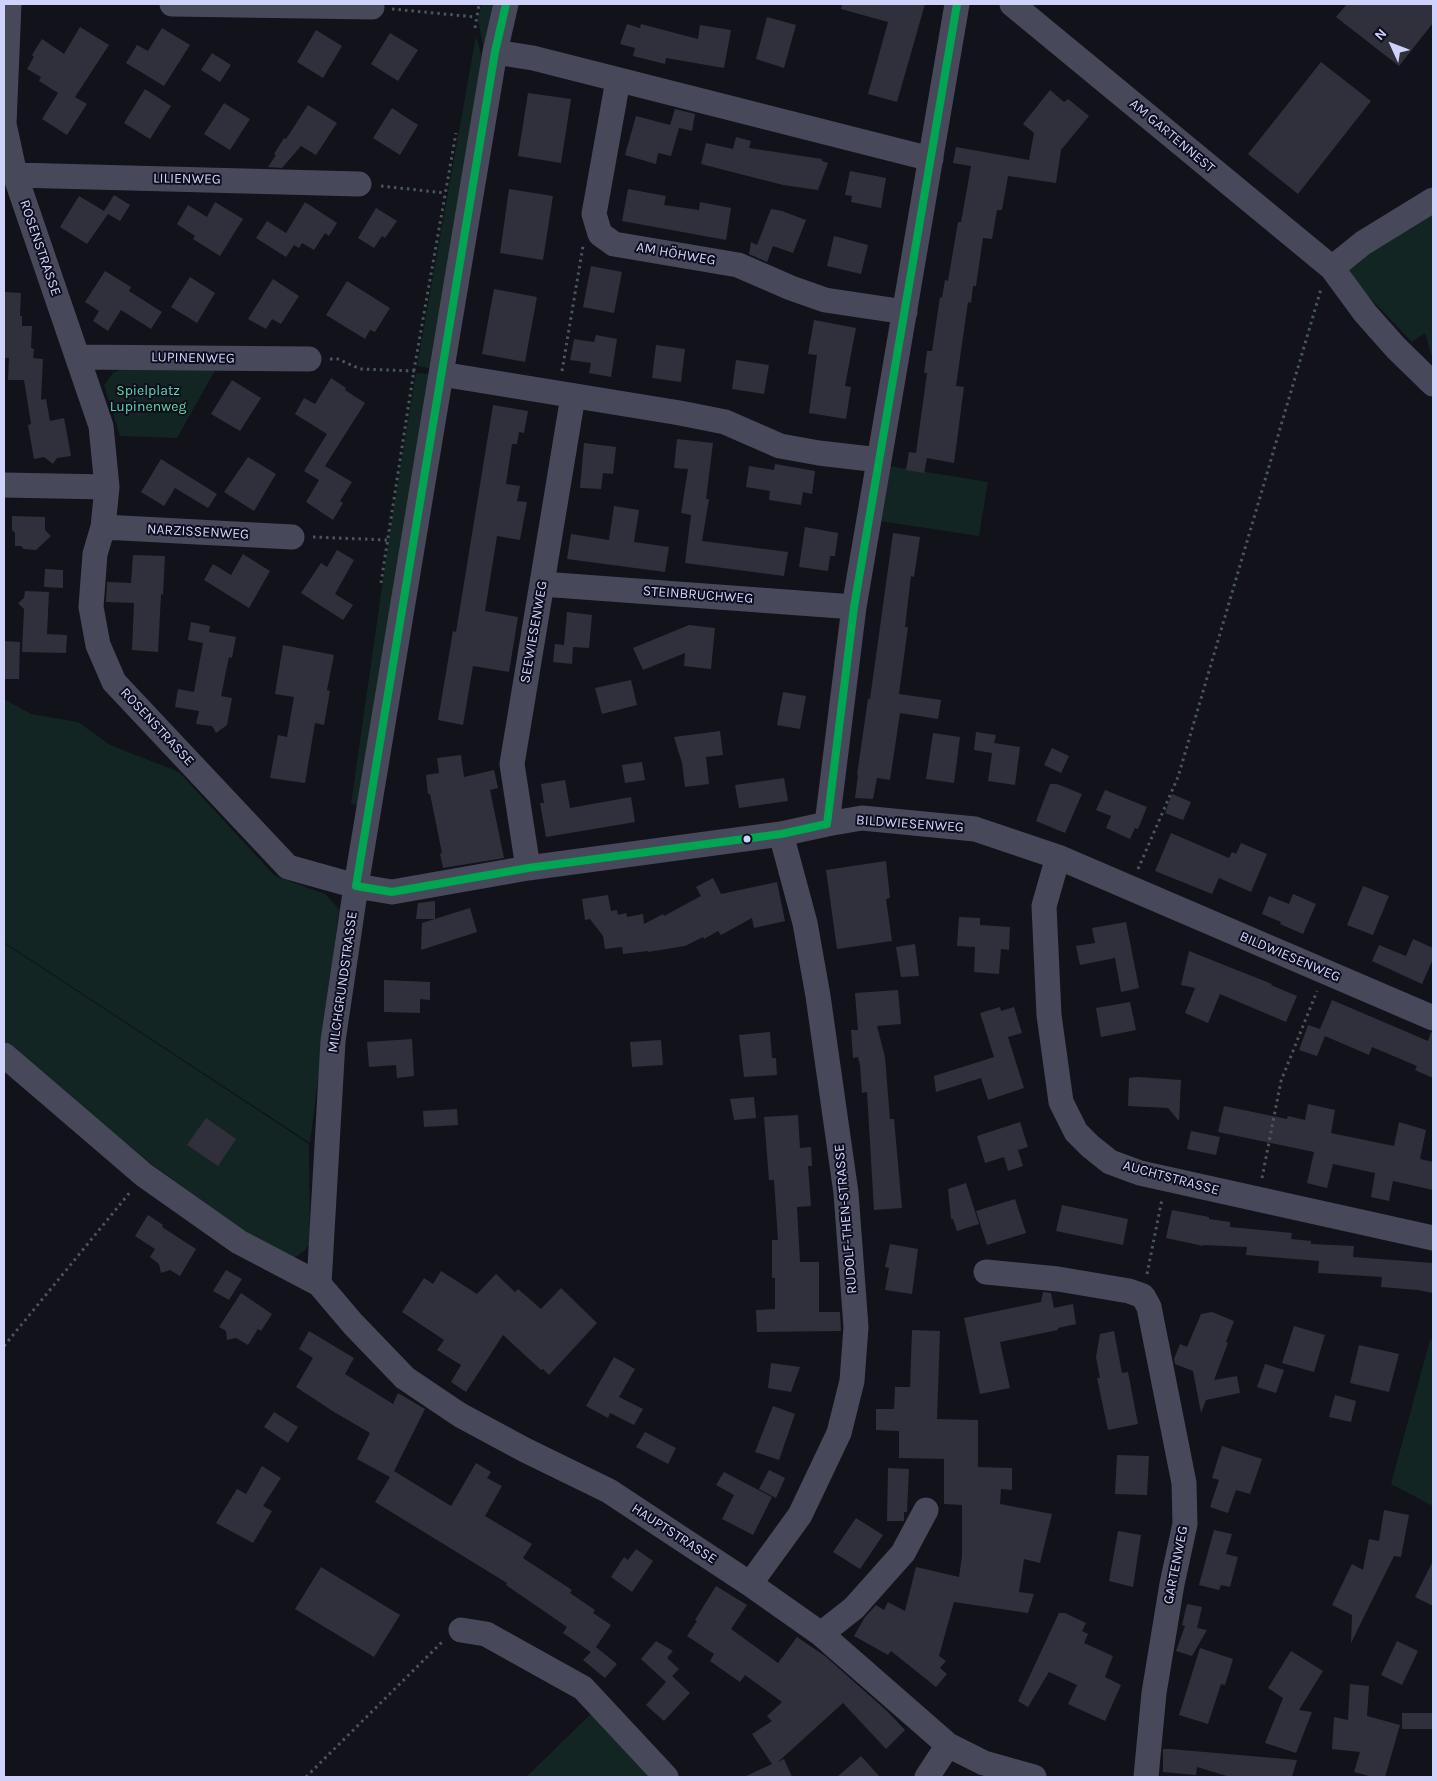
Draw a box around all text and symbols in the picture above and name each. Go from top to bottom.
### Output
north arrow [1367,20,1417,70]
text: N [1371,25,1390,44]
street label: AM GARTENNEST [1126,95,1218,177]
street label: LILIENWEG [153,170,221,188]
street label: ROSENSTRASSE [16,198,64,298]
street label: AM HÖHWEG [635,239,717,269]
street label: LUPINENWEG [151,349,235,367]
park label: Spielplatz Lupinenweg [110,383,186,416]
street label: NARZISSENWEG [147,521,249,543]
street label: SEEWIESENWEG [517,579,551,685]
street label: STEINBRUCHWEG [642,583,754,607]
street label: ROSENSTRASSE [117,685,197,769]
street label: BILDWIESENWEG [856,812,964,836]
unlabelled marker [742,834,752,844]
street label: MILCHGRUNDSTRASSE [325,910,361,1054]
street label: BILDWIESENWEG [1237,928,1343,986]
street label: RUDOLF-THEN-STRASSE [831,1143,861,1295]
street label: AUCHTSTRASSE [1121,1157,1221,1199]
street label: HAUPTSTRASSE [628,1500,720,1568]
street label: GARTENWEG [1160,1524,1192,1606]

